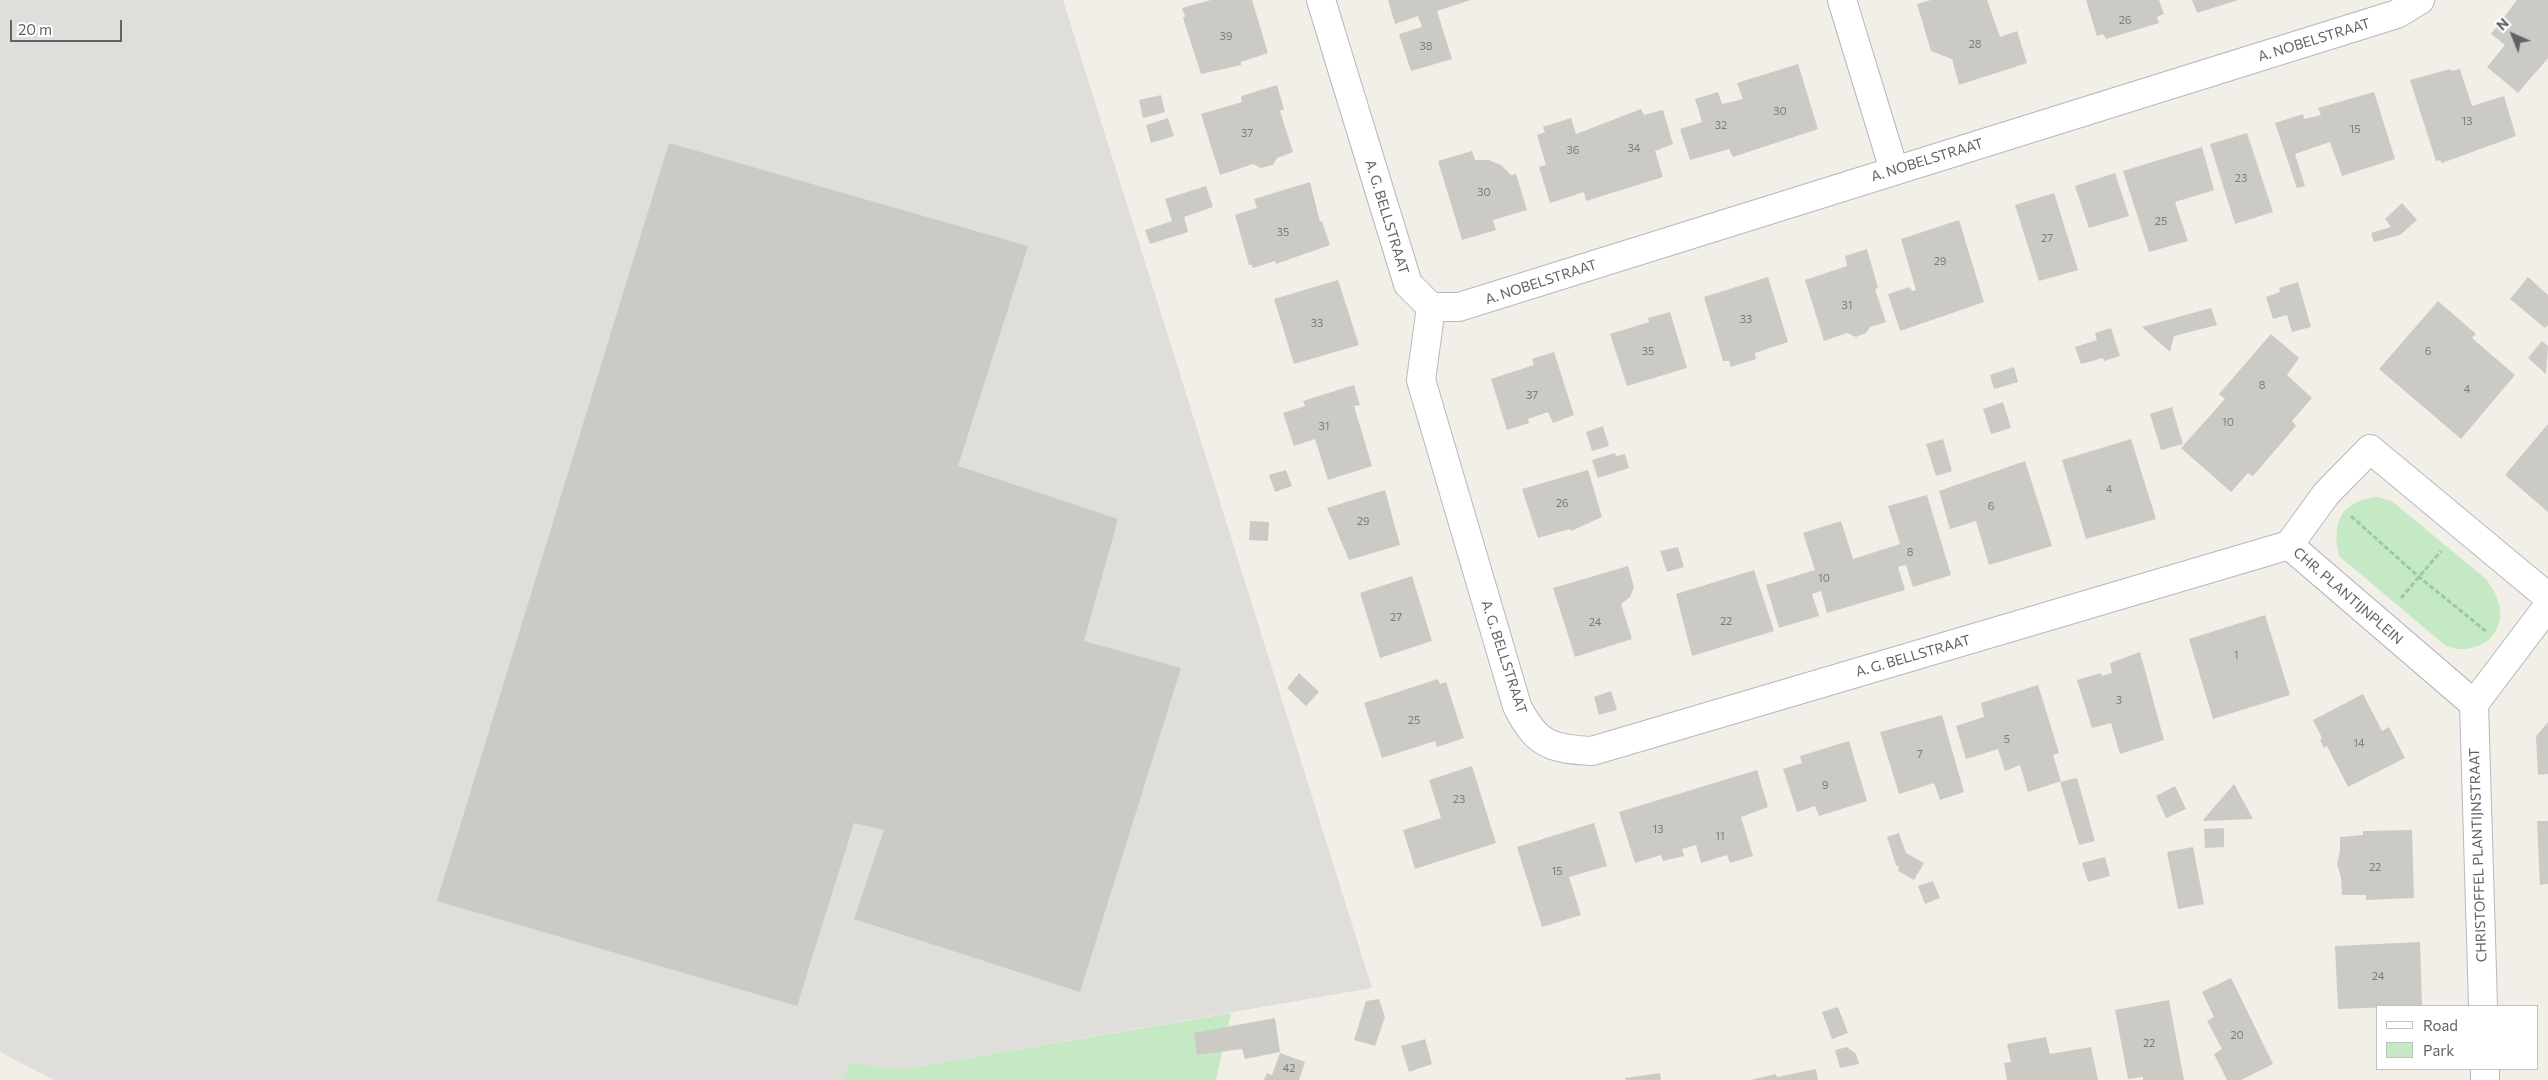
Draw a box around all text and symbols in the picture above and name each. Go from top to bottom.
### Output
scale bar [12,10,125,42]
north arrow [2488,10,2538,60]
house number: 26 [2119,13,2131,27]
text: N [2493,14,2512,34]
street label: A. NOBELSTRAAT [2256,15,2372,65]
text: 20 m [18,20,52,38]
house number: 39 [1220,29,1232,43]
house number: 28 [1969,37,1981,51]
house number: 38 [1420,39,1432,53]
house number: 30 [1773,104,1787,118]
house number: 13 [2462,114,2472,128]
house number: 32 [1715,118,1727,132]
house number: 15 [2349,122,2361,136]
house number: 37 [1241,126,1253,140]
street label: A. NOBELSTRAAT [1869,135,1985,185]
house number: 34 [1628,141,1640,155]
house number: 36 [1567,143,1579,157]
street label: A. G. BELLSTRAAT [1362,158,1412,276]
house number: 23 [2235,171,2247,185]
house number: 30 [1477,185,1491,199]
house number: 25 [2155,214,2167,228]
house number: 35 [1277,225,1289,239]
house number: 27 [2041,231,2053,245]
house number: 29 [1934,254,1946,268]
street label: A. NOBELSTRAAT [1483,256,1599,308]
house number: 31 [1842,298,1852,312]
house number: 33 [1740,312,1752,326]
house number: 33 [1311,316,1323,330]
house number: 35 [1642,344,1654,358]
house number: 6 [2425,344,2431,358]
house number: 8 [2259,378,2265,392]
house number: 4 [2464,382,2470,396]
house number: 37 [1526,388,1538,402]
house number: 10 [2222,415,2234,429]
house number: 31 [1319,419,1329,433]
house number: 4 [2106,482,2112,496]
house number: 26 [1556,496,1568,510]
house number: 6 [1988,499,1994,513]
house number: 29 [1357,514,1369,528]
street label: CHR. PLANTIJNPLEIN [2290,544,2406,648]
house number: 8 [1907,545,1913,559]
house number: 10 [1818,571,1830,585]
street label: A. G. BELLSTRAAT [1478,598,1530,716]
house number: 27 [1390,610,1402,624]
house number: 22 [1720,614,1732,628]
house number: 24 [1589,615,1601,629]
street label: A. G. BELLSTRAAT [1854,632,1972,680]
house number: 1 [2234,648,2238,662]
house number: 3 [2116,693,2122,707]
house number: 25 [1408,713,1420,727]
house number: 5 [2004,732,2010,746]
house number: 14 [2353,736,2365,750]
house number: 7 [1917,747,1923,761]
street label: CHRISTOFFEL PLANTIJNSTRAAT [2466,748,2490,962]
house number: 9 [1822,778,1828,792]
house number: 23 [1453,792,1465,806]
house number: 13 [1653,822,1663,836]
house number: 11 [1715,829,1725,843]
house number: 22 [2369,860,2381,874]
house number: 15 [1551,864,1563,878]
house number: 24 [2372,969,2384,983]
legend [2376,1005,2538,1070]
text: Road [2423,1016,2458,1034]
house number: 20 [2230,1028,2244,1042]
house number: 22 [2143,1036,2155,1050]
text: Park [2423,1041,2454,1059]
house number: 42 [1283,1061,1295,1075]

